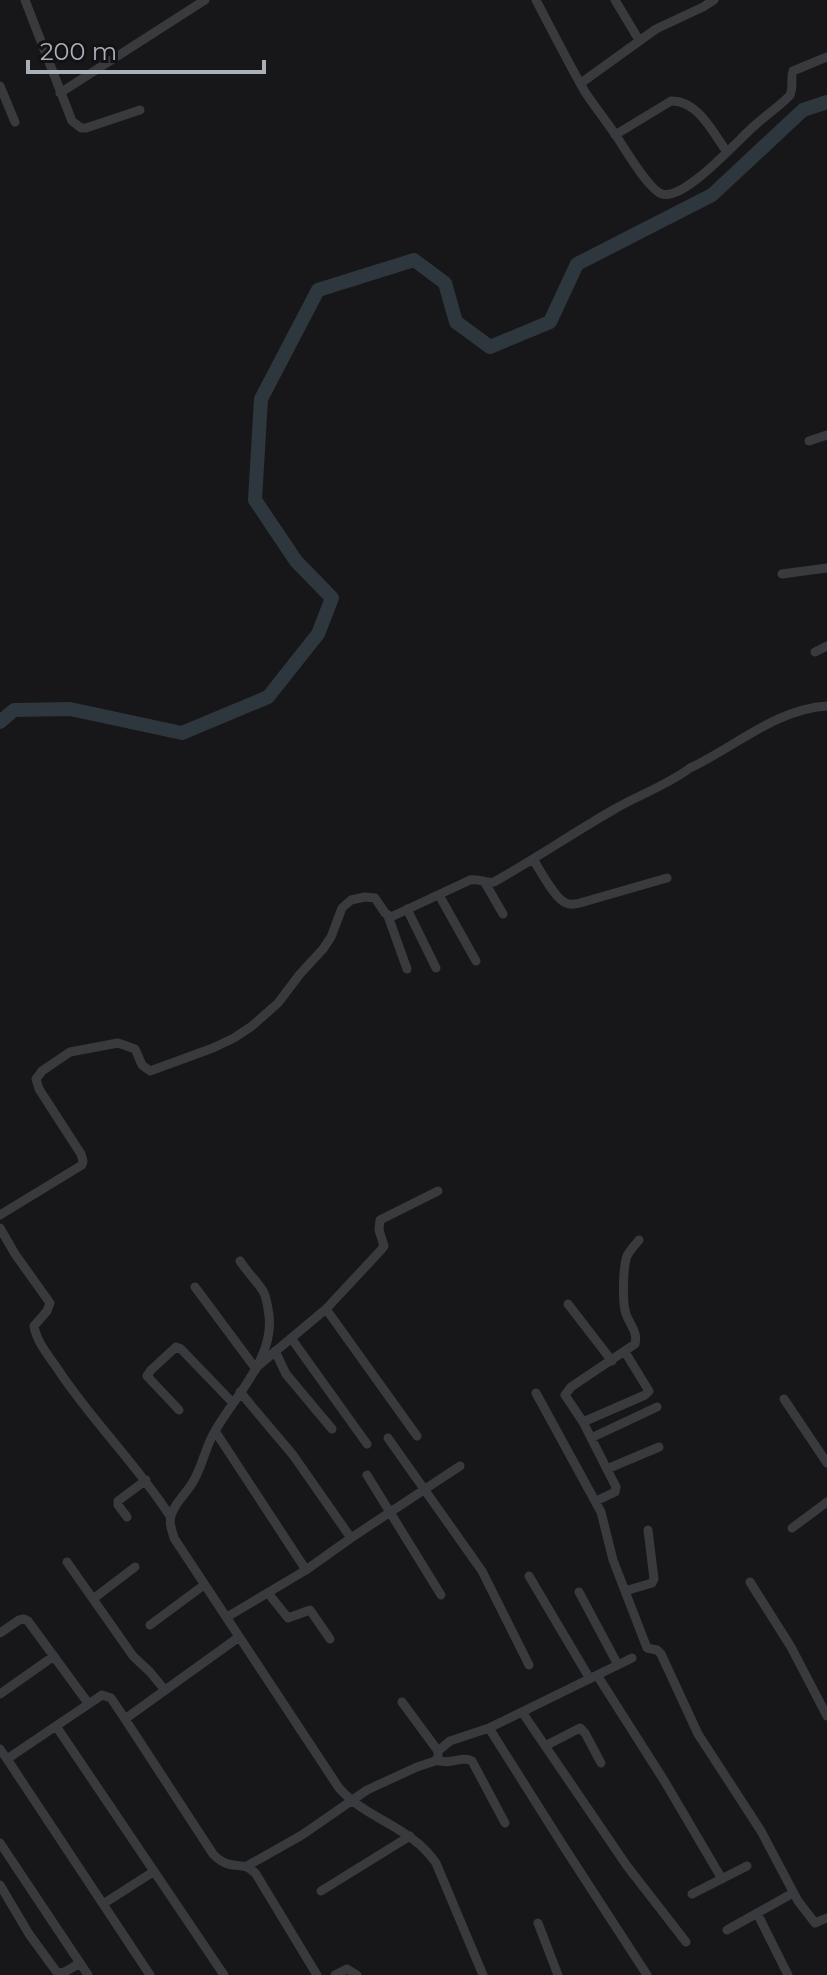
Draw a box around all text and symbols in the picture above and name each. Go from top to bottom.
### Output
scale bar [28,24,264,74]
text: 200 m [40,37,117,66]

